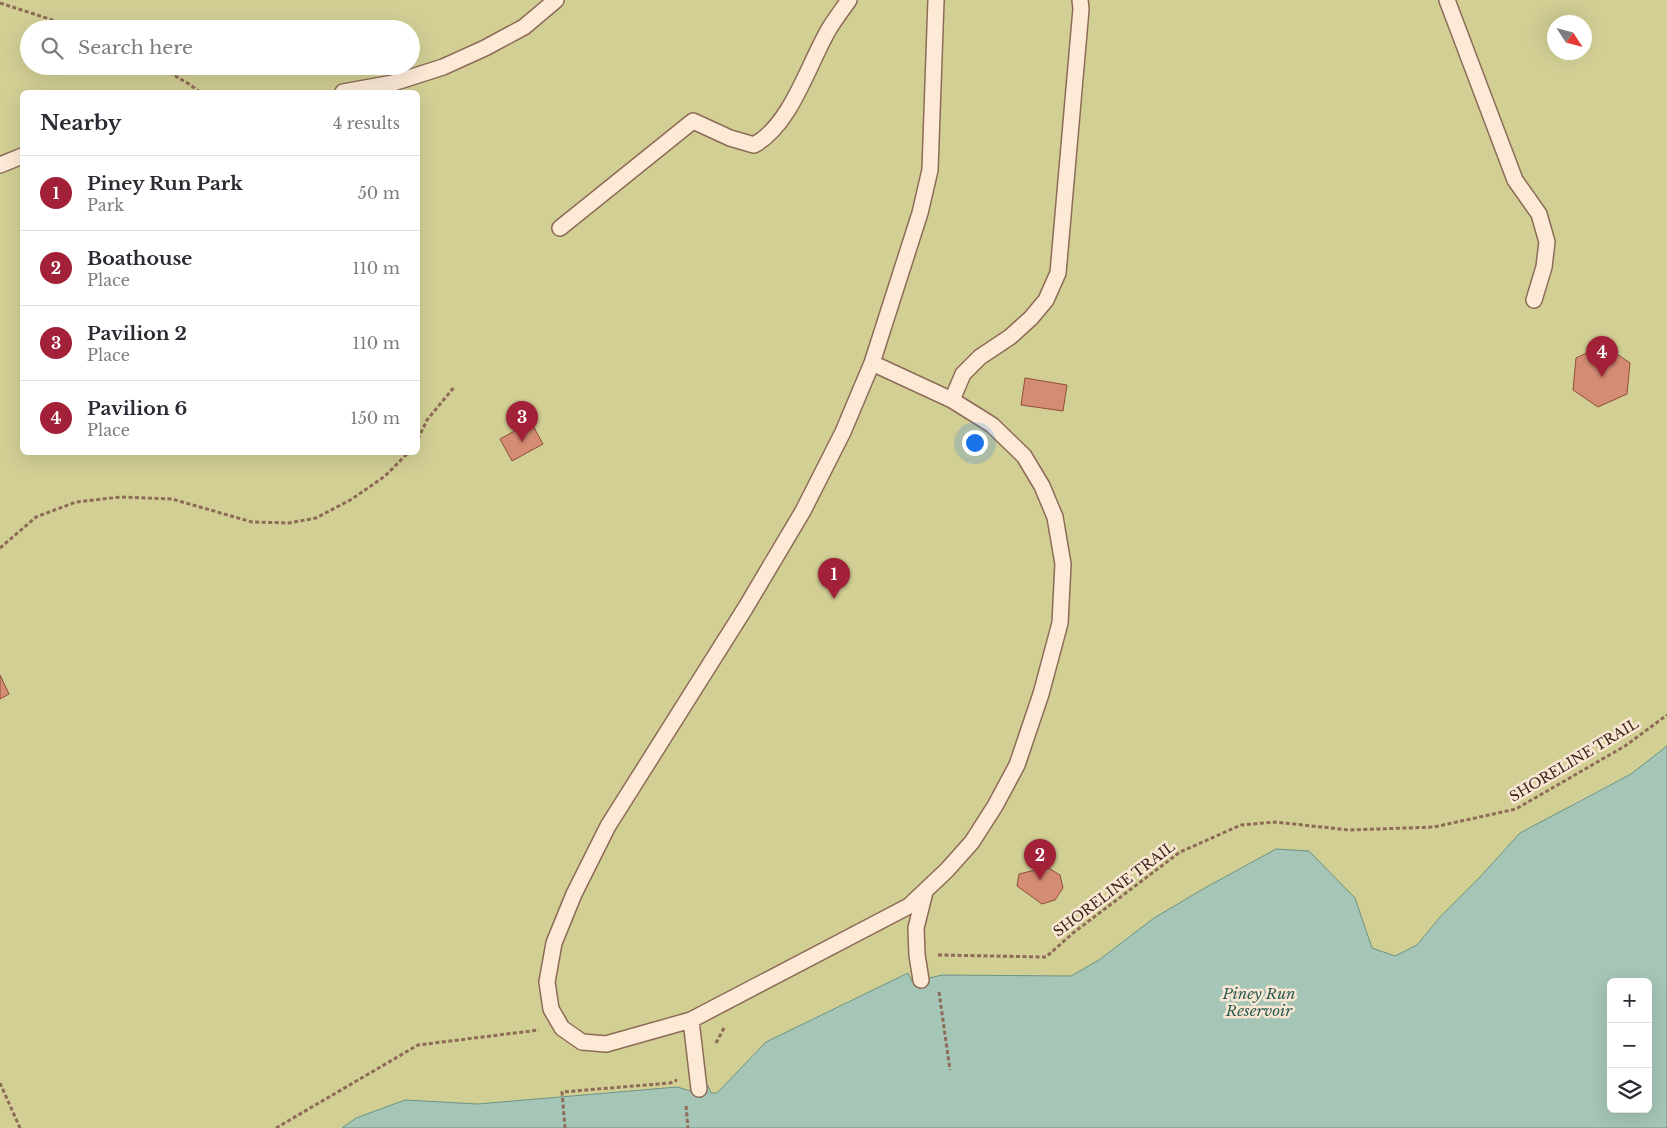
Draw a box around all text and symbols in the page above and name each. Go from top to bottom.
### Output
north arrow [1547,15,1592,60]
search box [20,20,420,75]
icon: search [38,34,66,62]
text: Search here [78,36,193,59]
text: Nearby [40,110,121,136]
text: 4 results [333,113,400,133]
text: Piney Run Park [87,172,243,195]
text: 1 [53,183,59,203]
text: 50 m [358,183,400,203]
text: Park [87,195,124,215]
text: Boathouse [87,247,192,270]
text: 2 [51,258,61,278]
text: 110 m [353,258,400,278]
text: Place [87,270,130,290]
text: Pavilion 2 [87,322,187,345]
text: 3 [51,333,61,353]
text: 110 m [353,333,400,353]
pin: 4 [1586,336,1618,377]
text: Place [87,345,130,365]
text: Pavilion 6 [87,397,187,420]
pin: 3 [506,401,538,442]
text: 4 [51,408,61,428]
text: 150 m [351,408,400,428]
text: Place [87,420,130,440]
your location [962,430,988,456]
pin: 1 [818,558,850,599]
street label: SHORELINE TRAIL [1506,714,1642,806]
street label: SHORELINE TRAIL [1050,837,1178,941]
pin: 2 [1024,839,1056,880]
map controls [1607,978,1652,1113]
button: + [1607,978,1652,1023]
water label: Piney Run Reservoir [1222,984,1295,1020]
button: − [1607,1023,1652,1068]
button: layers [1607,1068,1652,1113]

